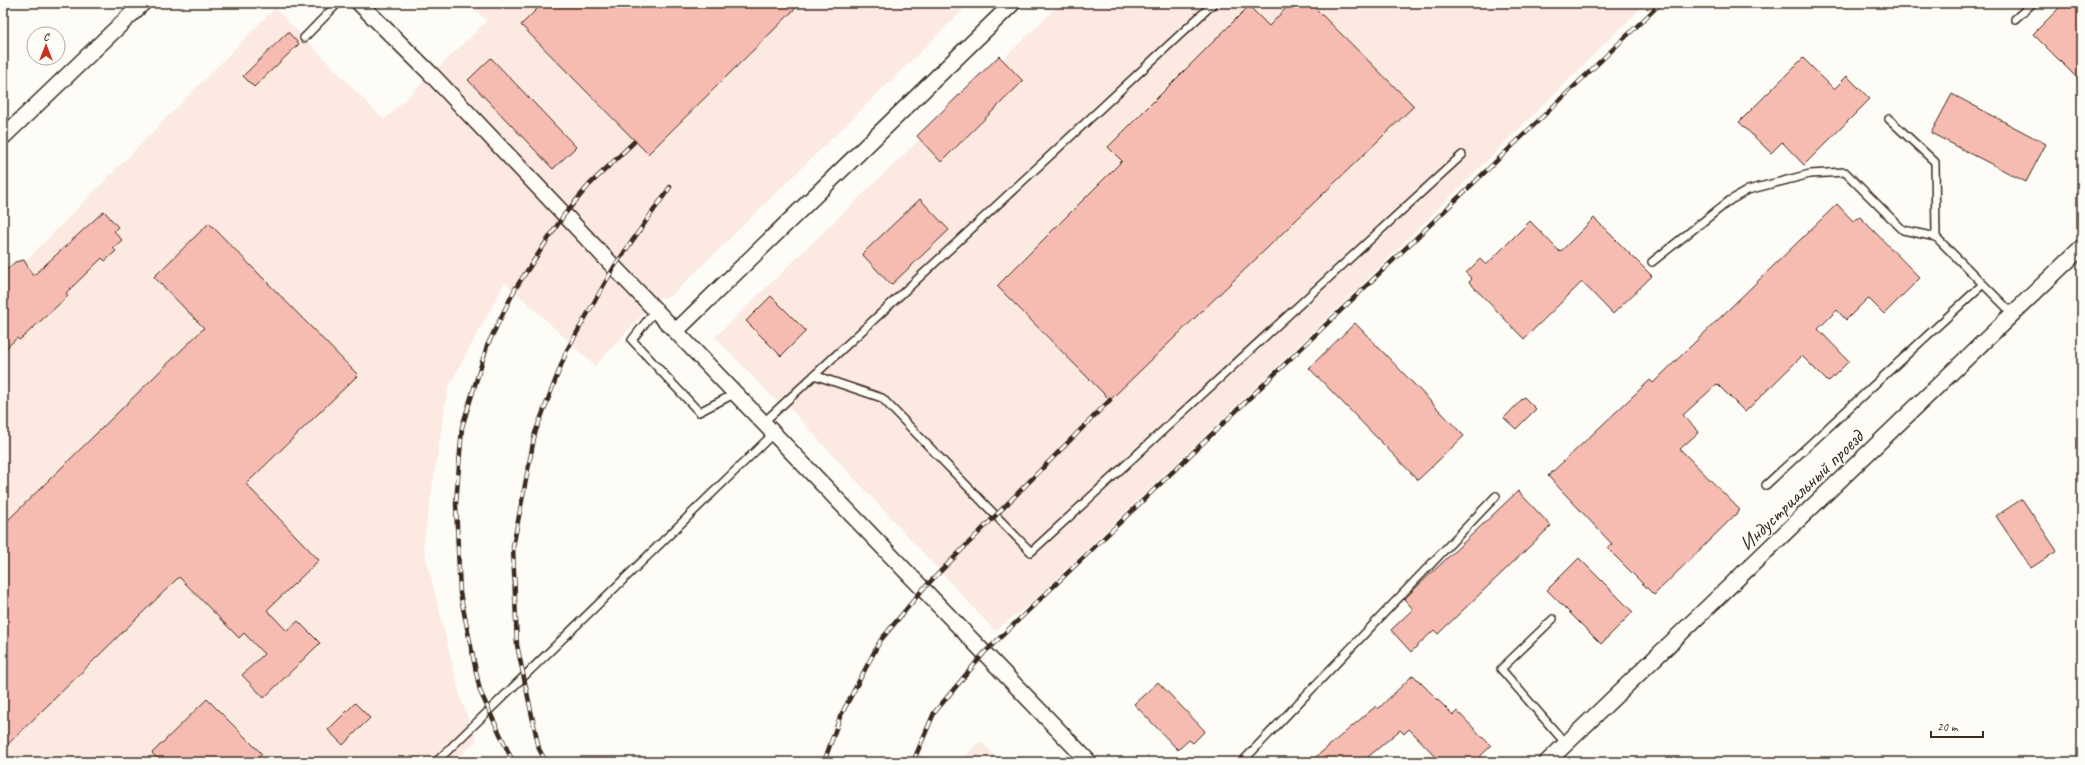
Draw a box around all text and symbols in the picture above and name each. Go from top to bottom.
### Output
north arrow [26,26,66,66]
text: С [43,29,50,43]
street label: Индустриальный проезд [1734,424,1870,556]
scale bar [1931,713,1983,739]
text: 20 m [1937,719,1959,735]

